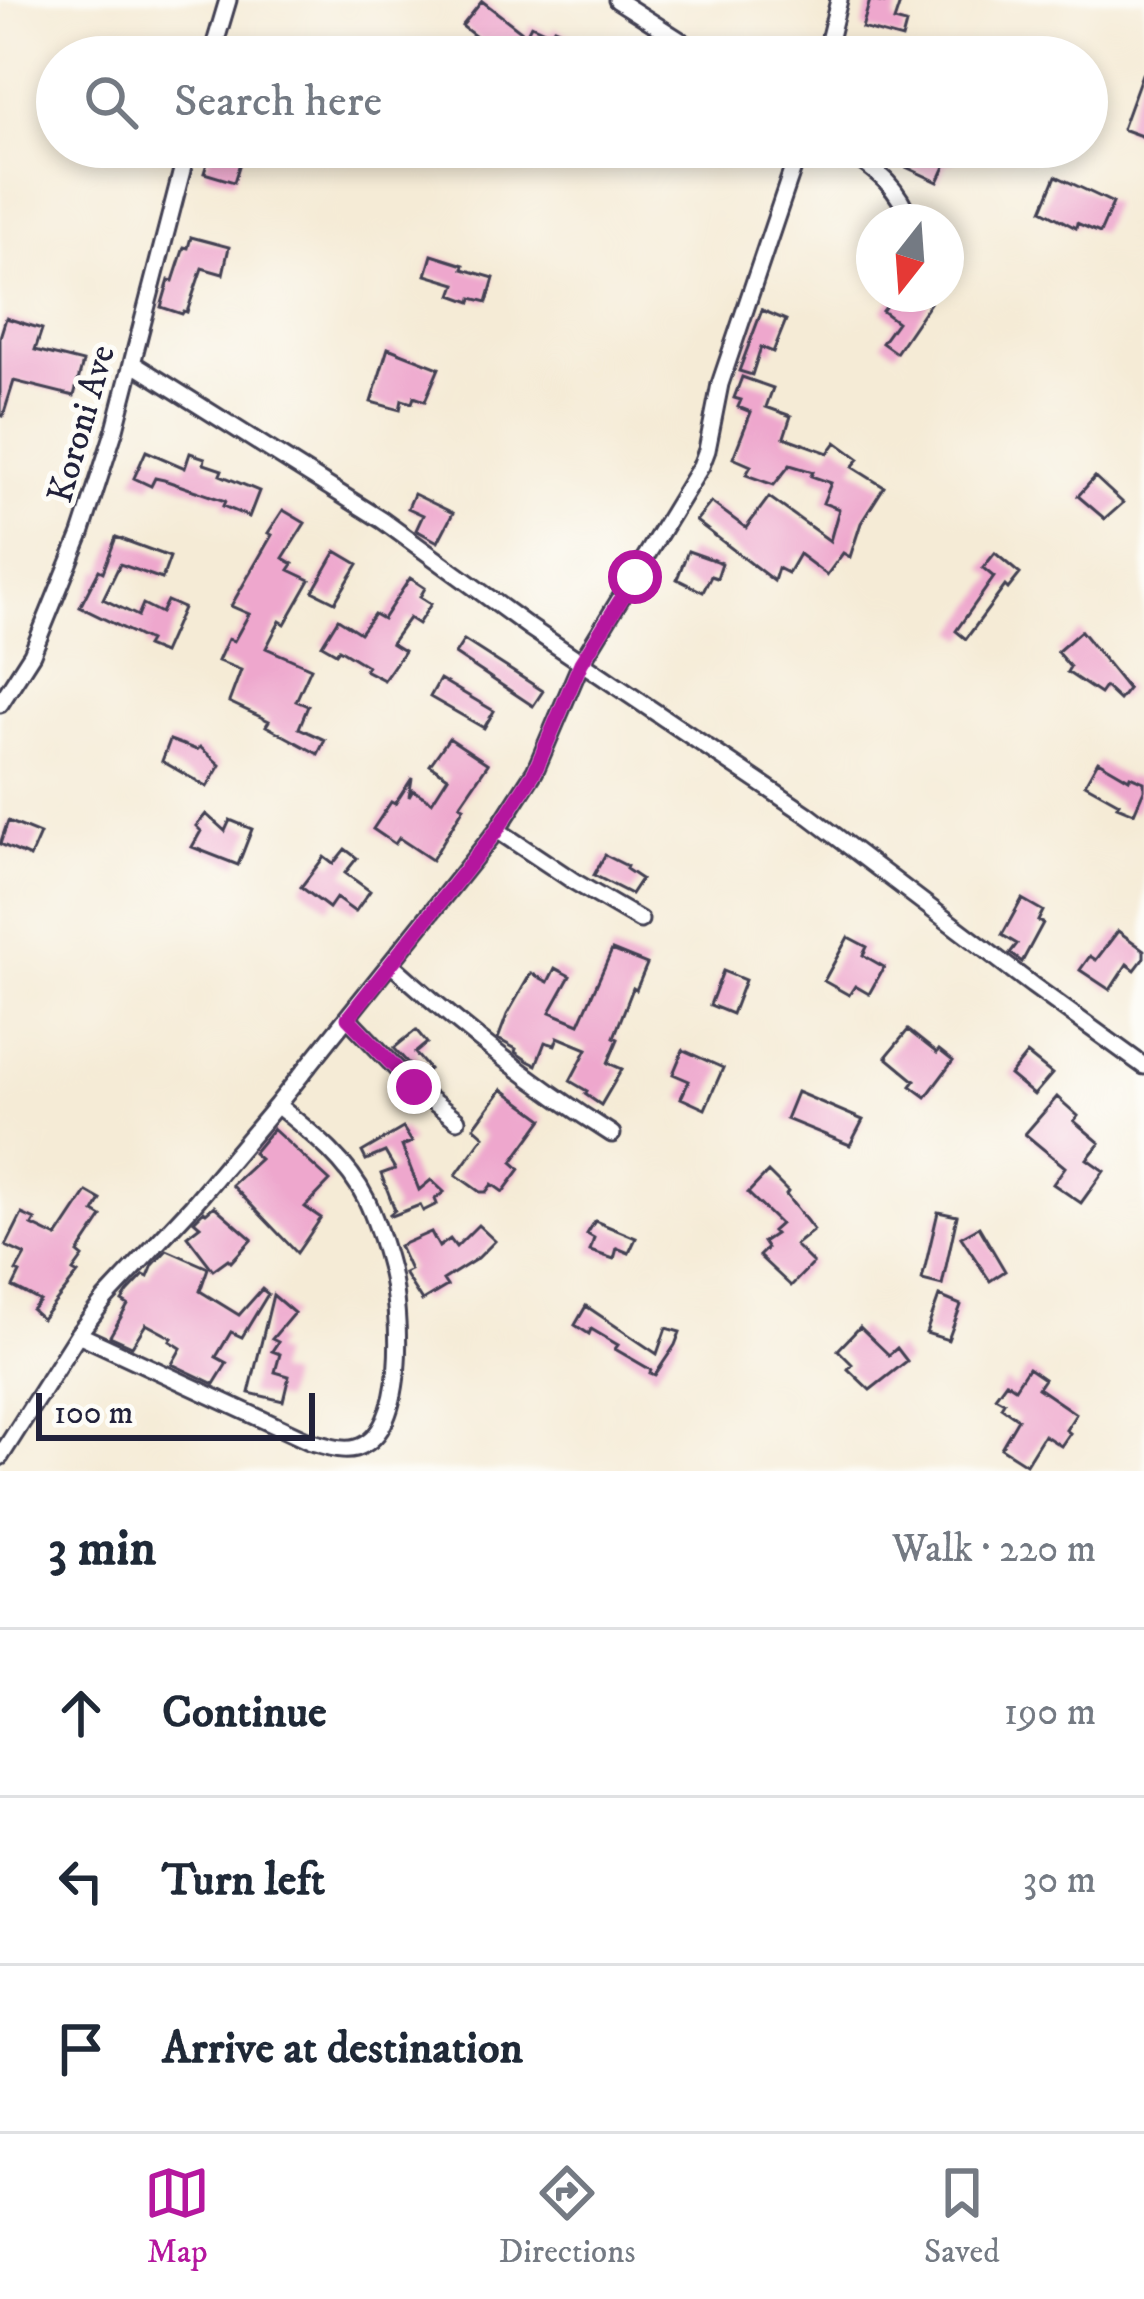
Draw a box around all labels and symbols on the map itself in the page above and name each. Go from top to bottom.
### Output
north arrow [856,204,964,312]
street label: Koroni Ave [38,340,126,508]
route start [608,550,662,604]
route end [387,1060,441,1114]
scale bar [36,1387,315,1440]

